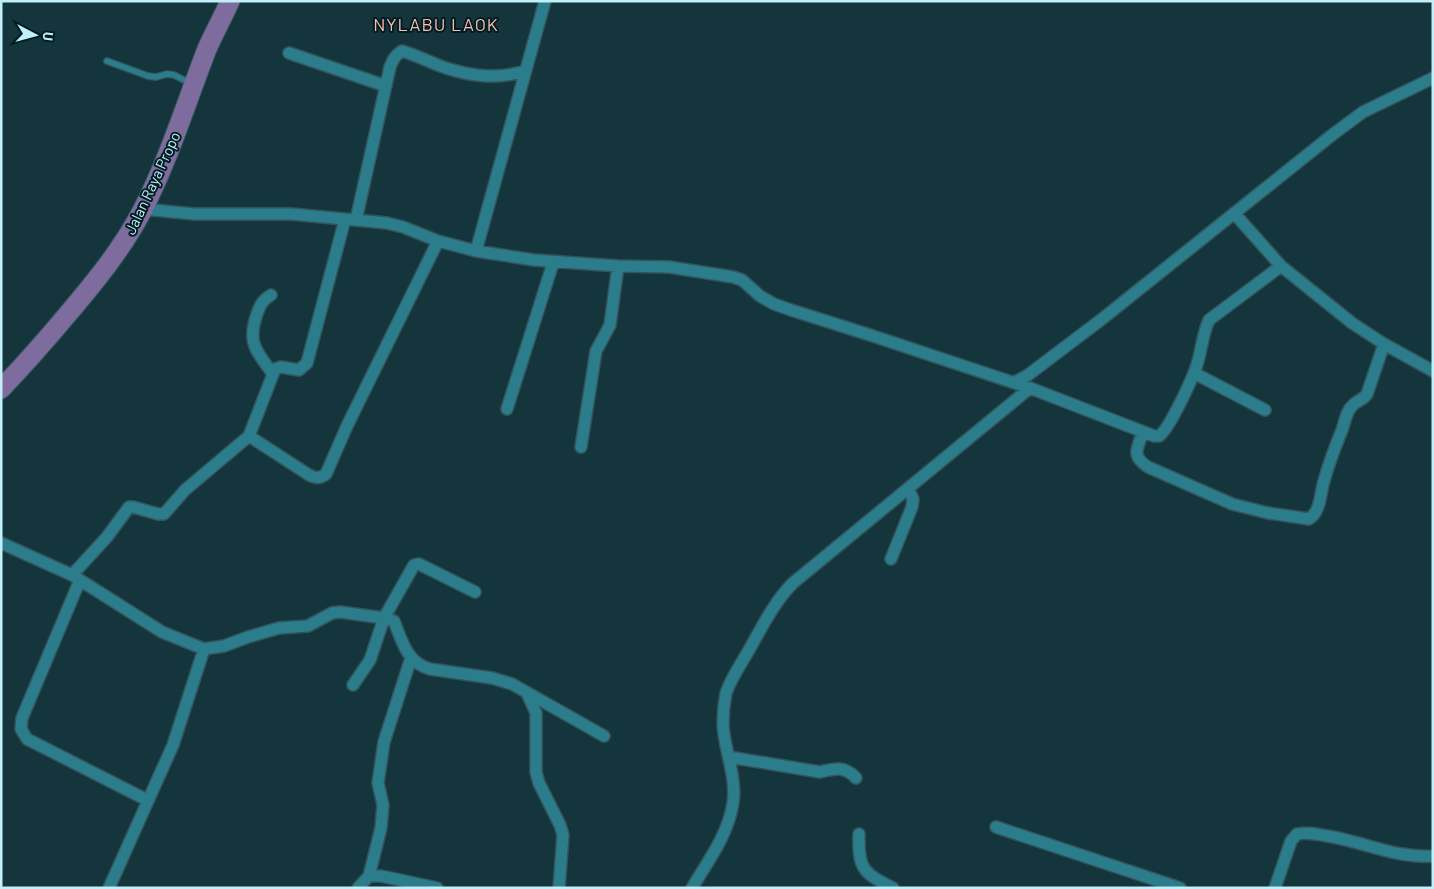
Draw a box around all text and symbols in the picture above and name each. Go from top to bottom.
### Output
north arrow [10,10,60,60]
district label: NYLABU LAOK [373,13,499,35]
text: U [39,31,57,42]
street label: Jalan Raya Propo [120,129,184,237]

